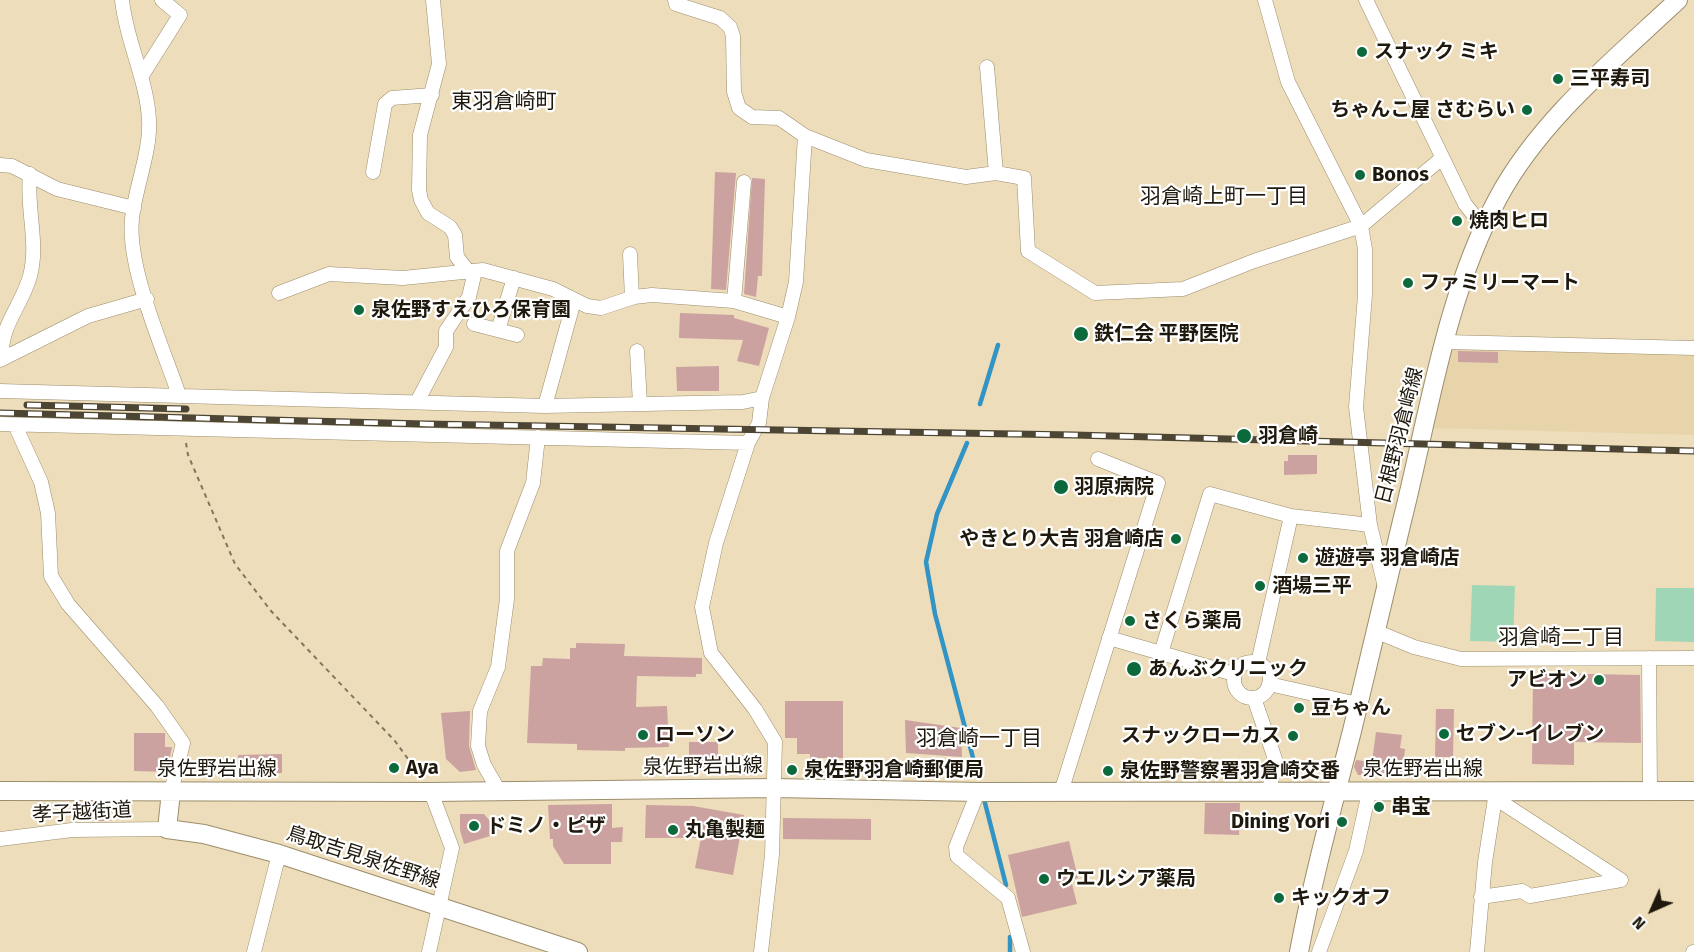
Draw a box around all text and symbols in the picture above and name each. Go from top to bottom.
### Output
place label: スナック ミキ [1374,40,1499,64]
marker: スナック ミキ [1355,45,1369,59]
place label: 三平寿司 [1570,67,1650,91]
marker: 三平寿司 [1551,72,1565,86]
district label: 東羽倉崎町 [452,89,556,115]
place label: ちゃんこ屋 さむらい [1330,98,1515,122]
marker: ちゃんこ屋 さむらい [1520,103,1534,117]
place label: Bonos [1372,163,1429,187]
marker: Bonos [1353,168,1367,182]
district label: 羽倉崎上町一丁目 [1140,184,1308,210]
place label: 焼肉ヒロ [1469,209,1549,233]
marker: 焼肉ヒロ [1450,214,1464,228]
place label: ファミリーマート [1420,271,1580,295]
marker: ファミリーマート [1401,276,1415,290]
place label: 泉佐野すえひろ保育園 [371,298,571,322]
marker: 泉佐野すえひろ保育園 [352,303,366,317]
place label: 鉄仁会 平野医院 [1094,322,1239,346]
marker: 鉄仁会 平野医院 [1072,325,1090,343]
street label: 日根野羽倉崎線 [1371,365,1429,507]
place label: 羽倉崎 [1258,424,1318,448]
marker: 羽倉崎 [1235,427,1253,445]
place label: 羽原病院 [1074,475,1154,499]
marker: 羽原病院 [1052,478,1070,496]
place label: やきとり大吉 羽倉崎店 [959,527,1164,551]
marker: やきとり大吉 羽倉崎店 [1169,532,1183,546]
place label: 遊遊亭 羽倉崎店 [1315,546,1460,570]
marker: 遊遊亭 羽倉崎店 [1296,551,1310,565]
place label: 酒場三平 [1272,574,1352,598]
marker: 酒場三平 [1253,579,1267,593]
place label: さくら薬局 [1142,609,1242,633]
marker: さくら薬局 [1123,614,1137,628]
district label: 羽倉崎二丁目 [1498,625,1624,651]
place label: あんぶクリニック [1148,657,1308,681]
marker: あんぶクリニック [1125,660,1143,678]
place label: アビオン [1507,668,1587,692]
marker: アビオン [1592,673,1606,687]
place label: 豆ちゃん [1311,696,1391,720]
marker: 豆ちゃん [1292,701,1306,715]
place label: セブン-イレブン [1456,722,1604,746]
place label: ローソン [655,723,735,747]
place label: スナックローカス [1121,724,1281,748]
district label: 羽倉崎一丁目 [916,726,1042,752]
marker: セブン-イレブン [1437,727,1451,741]
marker: ローソン [636,728,650,742]
marker: スナックローカス [1286,729,1300,743]
street label: 泉佐野岩出線 [643,754,763,780]
place label: Aya [406,756,439,780]
street label: 泉佐野岩出線 [157,757,277,781]
street label: 泉佐野岩出線 [1363,757,1483,781]
place label: 泉佐野羽倉崎郵便局 [804,758,984,782]
place label: 泉佐野警察署羽倉崎交番 [1120,759,1340,783]
marker: Aya [387,761,401,775]
marker: 泉佐野羽倉崎郵便局 [785,763,799,777]
marker: 泉佐野警察署羽倉崎交番 [1101,764,1115,778]
place label: 串宝 [1391,795,1431,819]
street label: 孝子越街道 [31,798,133,828]
marker: 串宝 [1372,800,1386,814]
place label: Dining Yori [1231,810,1330,834]
place label: ドミノ・ピザ [486,814,606,838]
marker: Dining Yori [1335,815,1349,829]
place label: 丸亀製麺 [685,818,765,842]
marker: ドミノ・ピザ [467,819,481,833]
street label: 鳥取吉見泉佐野線 [283,822,443,894]
marker: 丸亀製麺 [666,823,680,837]
place label: ウエルシア薬局 [1056,867,1196,891]
marker: ウエルシア薬局 [1037,872,1051,886]
north arrow [1622,880,1682,940]
place label: キックオフ [1291,886,1391,910]
marker: キックオフ [1272,891,1286,905]
text: N [1628,913,1649,934]

